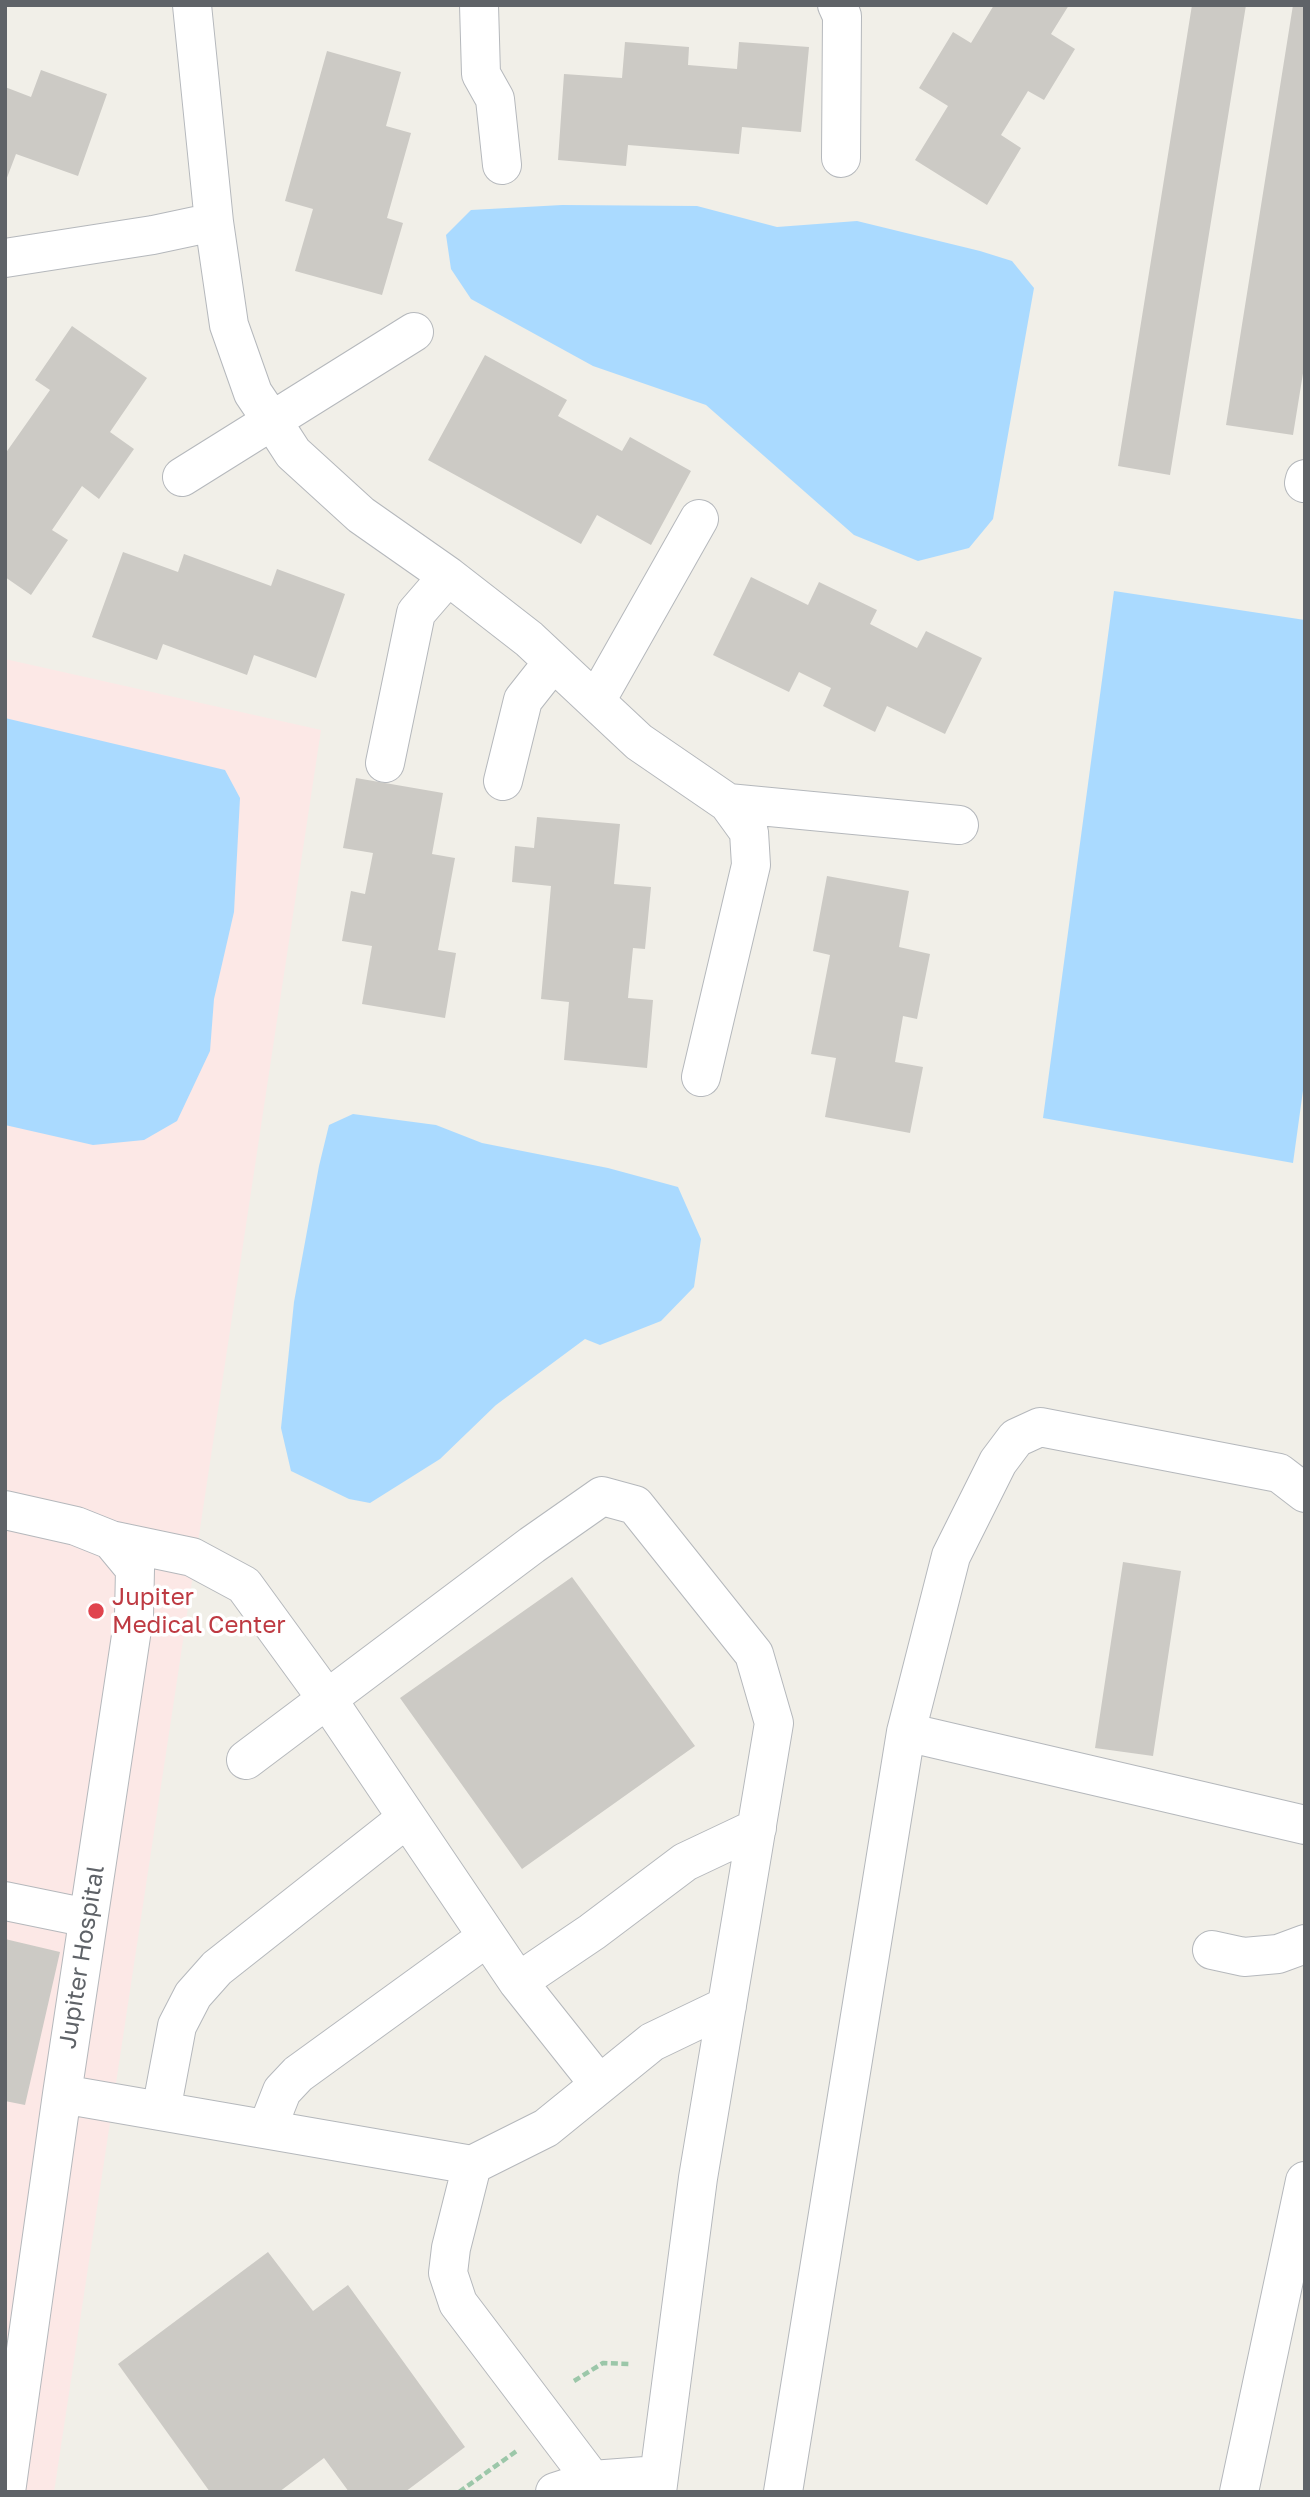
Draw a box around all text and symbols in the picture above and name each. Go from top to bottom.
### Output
place label: Jupiter Medical Center [112,1583,286,1639]
marker: Jupiter Medical Center [86,1601,106,1621]
street label: Jupiter Hospital [53,1863,111,2051]

